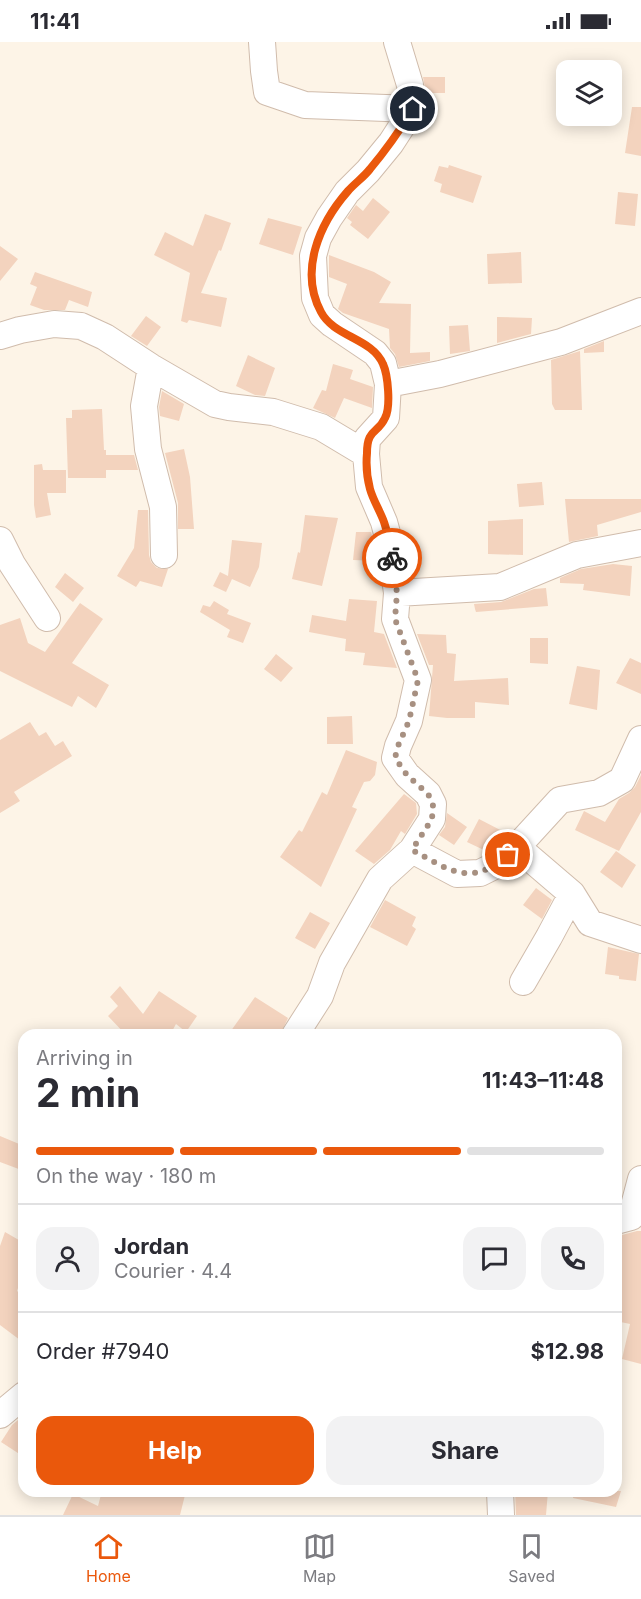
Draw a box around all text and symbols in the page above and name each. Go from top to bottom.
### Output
text: 11:41 [30,8,80,34]
map controls [556,60,622,126]
button: layers [556,60,622,126]
pin [387,83,438,134]
icon: home [396,92,429,125]
courier [362,528,422,588]
icon: bike [376,542,409,575]
pin [482,829,533,880]
icon: bag [491,838,524,871]
text: Arriving in [36,1046,133,1070]
text: 11:43–11:48 [482,1067,604,1093]
text: 2 min [36,1069,140,1116]
text: On the way · 180 m [36,1164,216,1188]
button: person [36,1227,99,1290]
button: chat [463,1227,526,1290]
button: phone [541,1227,604,1290]
text: Jordan [114,1233,189,1259]
text: Courier · 4.4 [114,1259,232,1283]
text: Order #7940 [36,1338,169,1364]
text: $12.98 [531,1338,604,1364]
button: Help [36,1416,314,1485]
button: Share [326,1416,604,1485]
tab: Home [86,1530,131,1586]
tab: Map [303,1530,336,1586]
tab: Saved [508,1530,555,1586]

